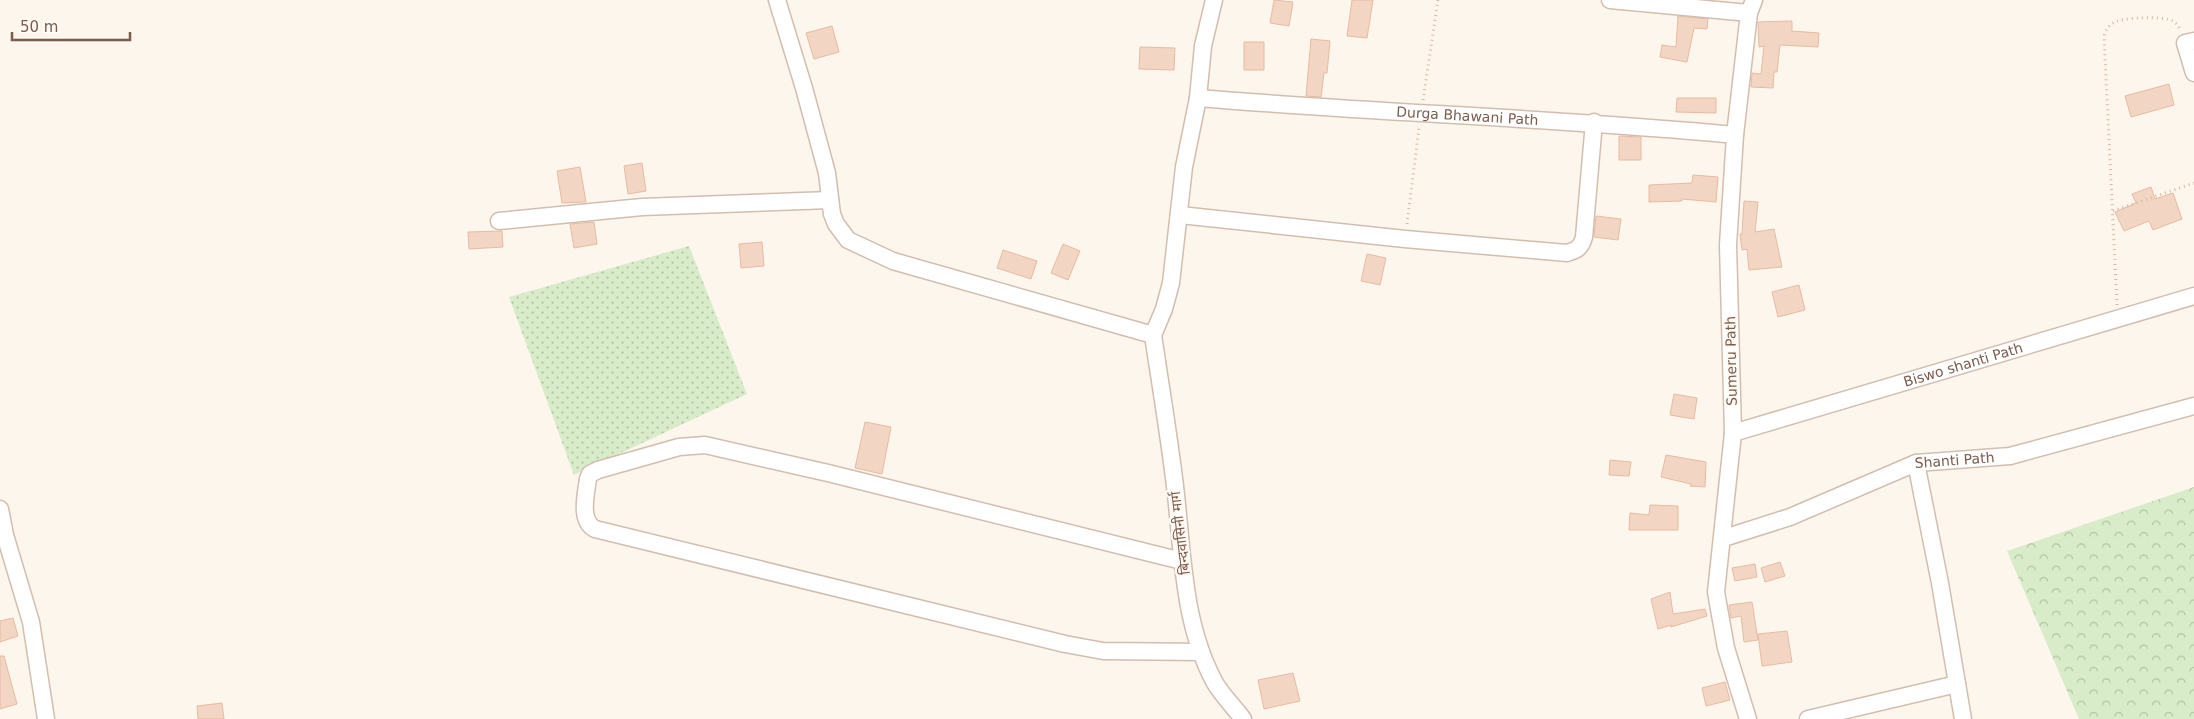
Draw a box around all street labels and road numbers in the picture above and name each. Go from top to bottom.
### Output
street label: Durga Bhawani Path [1396,104,1539,128]
street label: Sumeru Path [1722,316,1740,406]
street label: Biswo shanti Path [1902,339,2025,390]
street label: Shanti Path [1914,449,1995,471]
street label: बिन्दवासिनी मार्ग [1167,489,1193,575]

